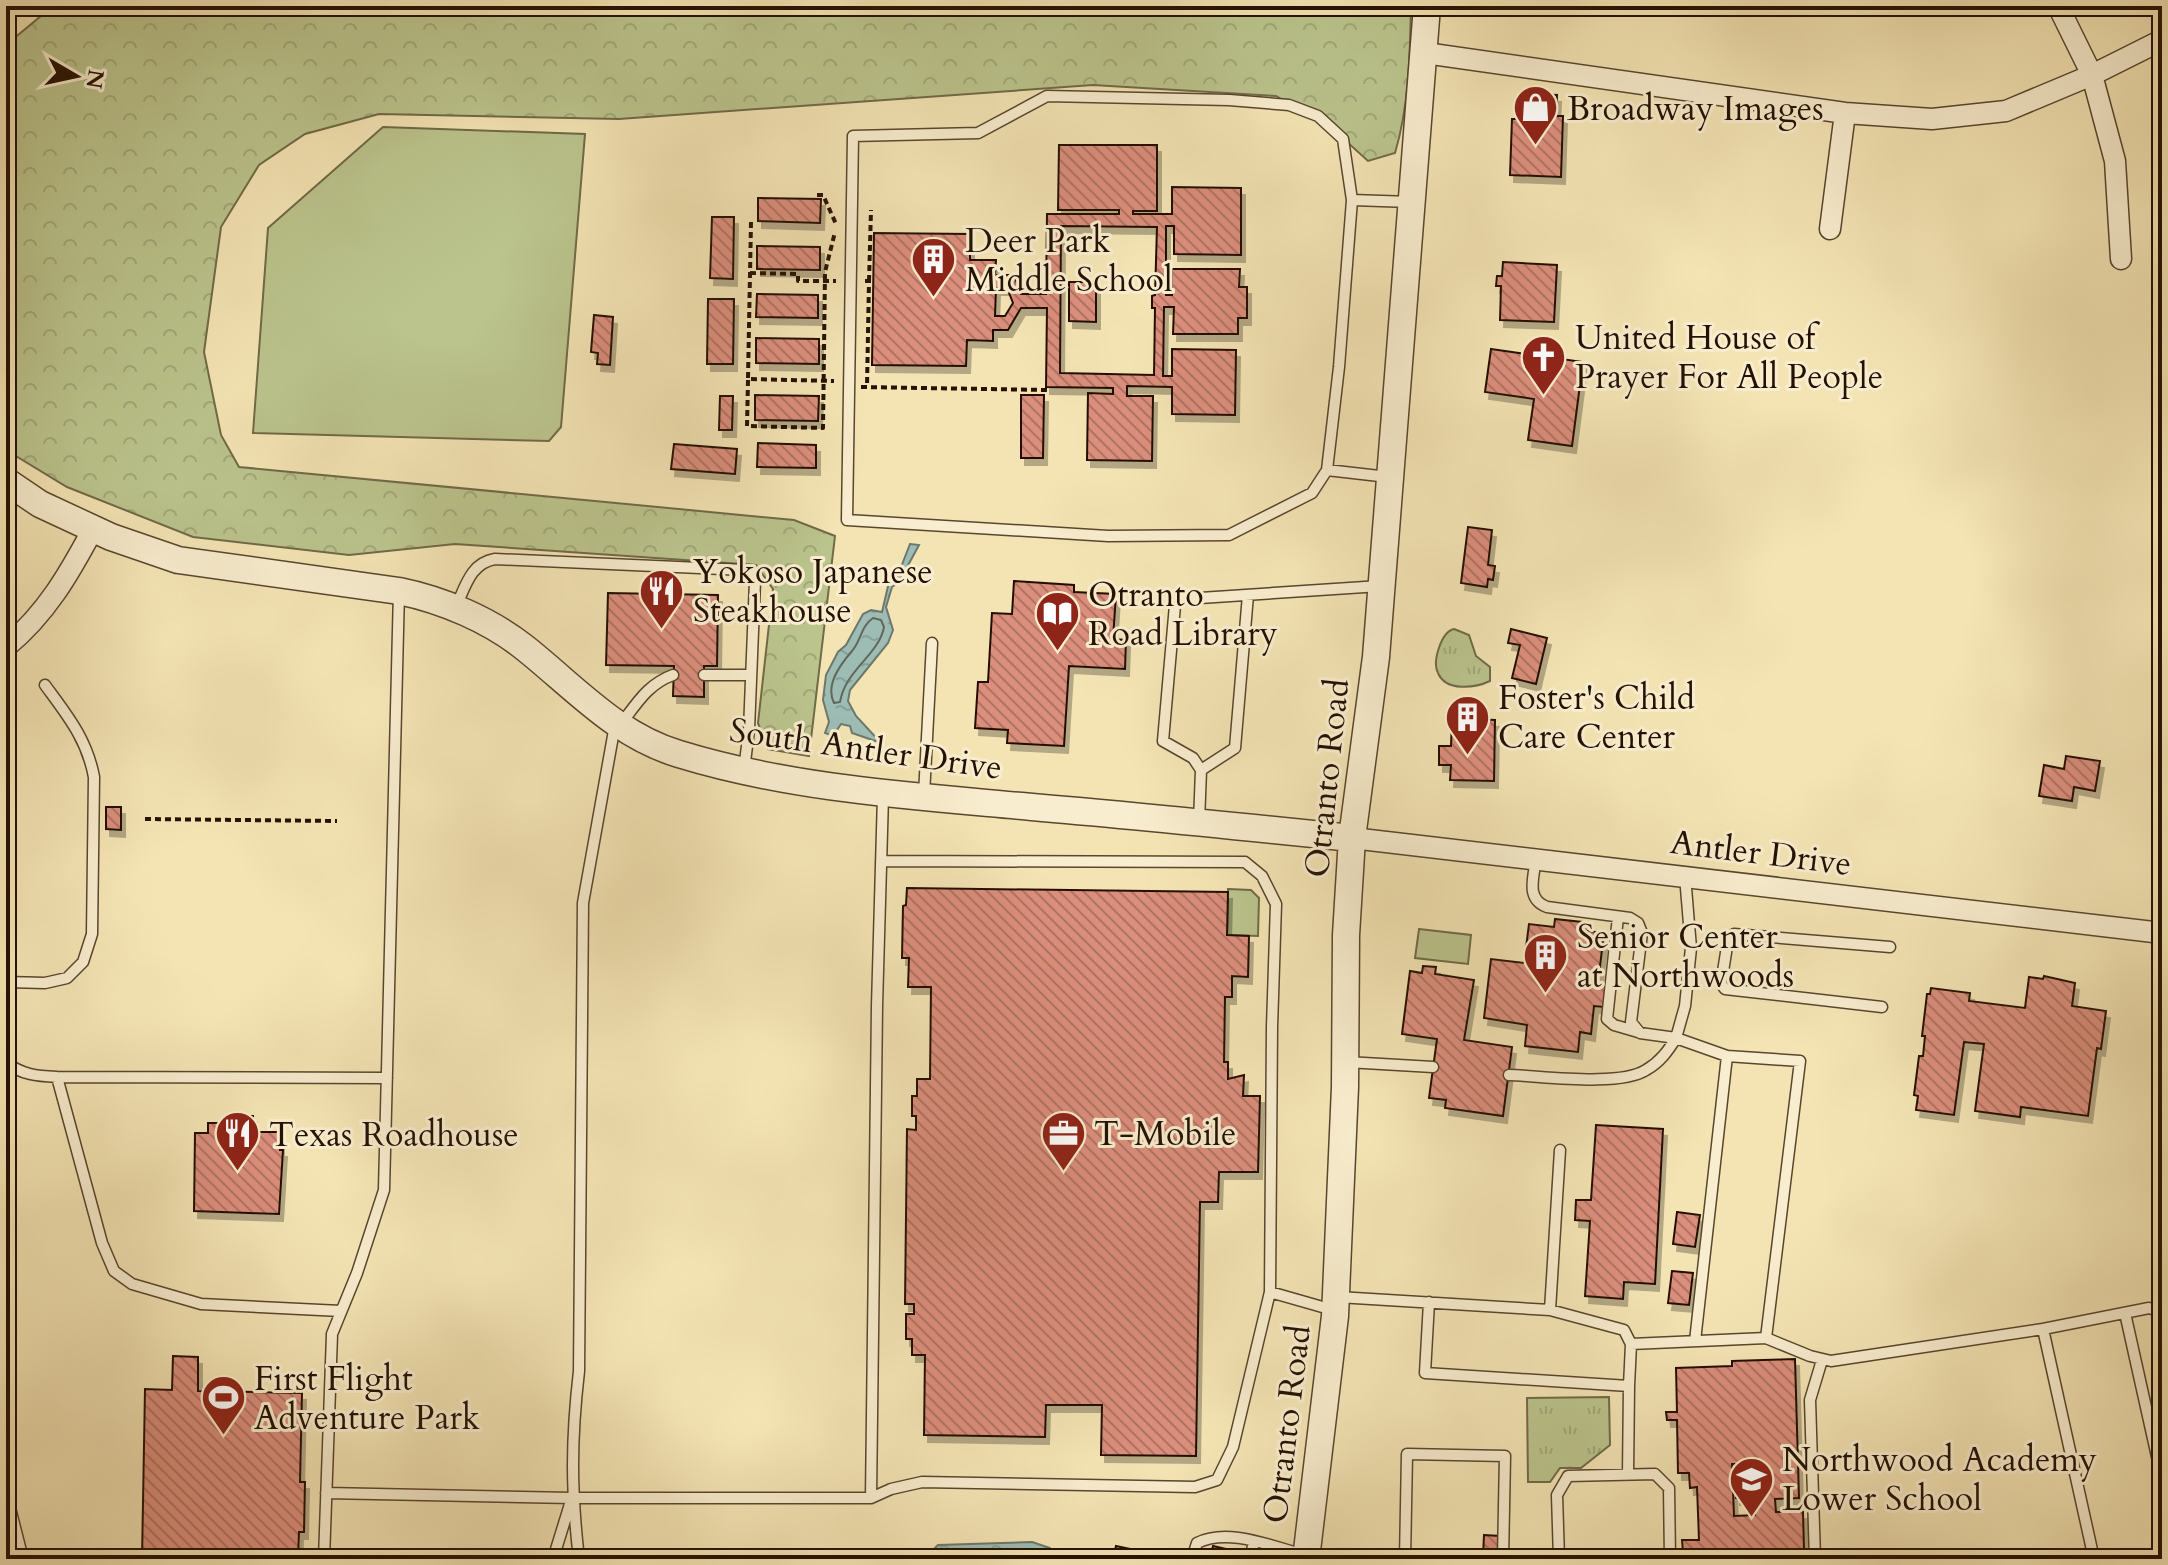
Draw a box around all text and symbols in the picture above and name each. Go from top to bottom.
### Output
north arrow [36,36,116,116]
text: N [78,67,111,91]
shop icon: Broadway Images [1512,84,1560,147]
place label: Broadway Images [1567,86,1824,132]
place label: Deer Park Middle School [965,218,1173,303]
building icon: Deer Park Middle School [910,236,958,299]
place label: United House of Prayer For All People [1575,315,1883,400]
church icon: United House of Prayer For All People [1520,333,1568,396]
place label: Yokoso Japanese Steakhouse [693,549,933,634]
restaurant icon: Yokoso Japanese Steakhouse [638,567,686,630]
place label: Otranto Road Library [1088,572,1278,657]
library icon: Otranto Road Library [1033,590,1081,653]
place label: Foster's Child Care Center [1498,675,1695,760]
street label: Otranto Road [1294,676,1360,880]
building icon: Foster's Child Care Center [1443,693,1491,756]
street label: South Antler Drive [727,707,1005,791]
street label: Antler Drive [1668,819,1854,887]
place label: Senior Center at Northwoods [1577,914,1794,999]
building icon: Senior Center at Northwoods [1522,932,1570,995]
office icon: T-Mobile [1039,1109,1087,1172]
restaurant icon: Texas Roadhouse [214,1110,262,1173]
place label: T-Mobile [1094,1111,1236,1157]
place label: Texas Roadhouse [269,1112,519,1158]
street label: Otranto Road [1252,1322,1322,1526]
place label: First Flight Adventure Park [254,1356,481,1441]
sports icon: First Flight Adventure Park [199,1374,247,1437]
place label: Northwood Academy Lower School [1782,1437,2097,1522]
school or university icon: Northwood Academy Lower School [1727,1455,1775,1518]

